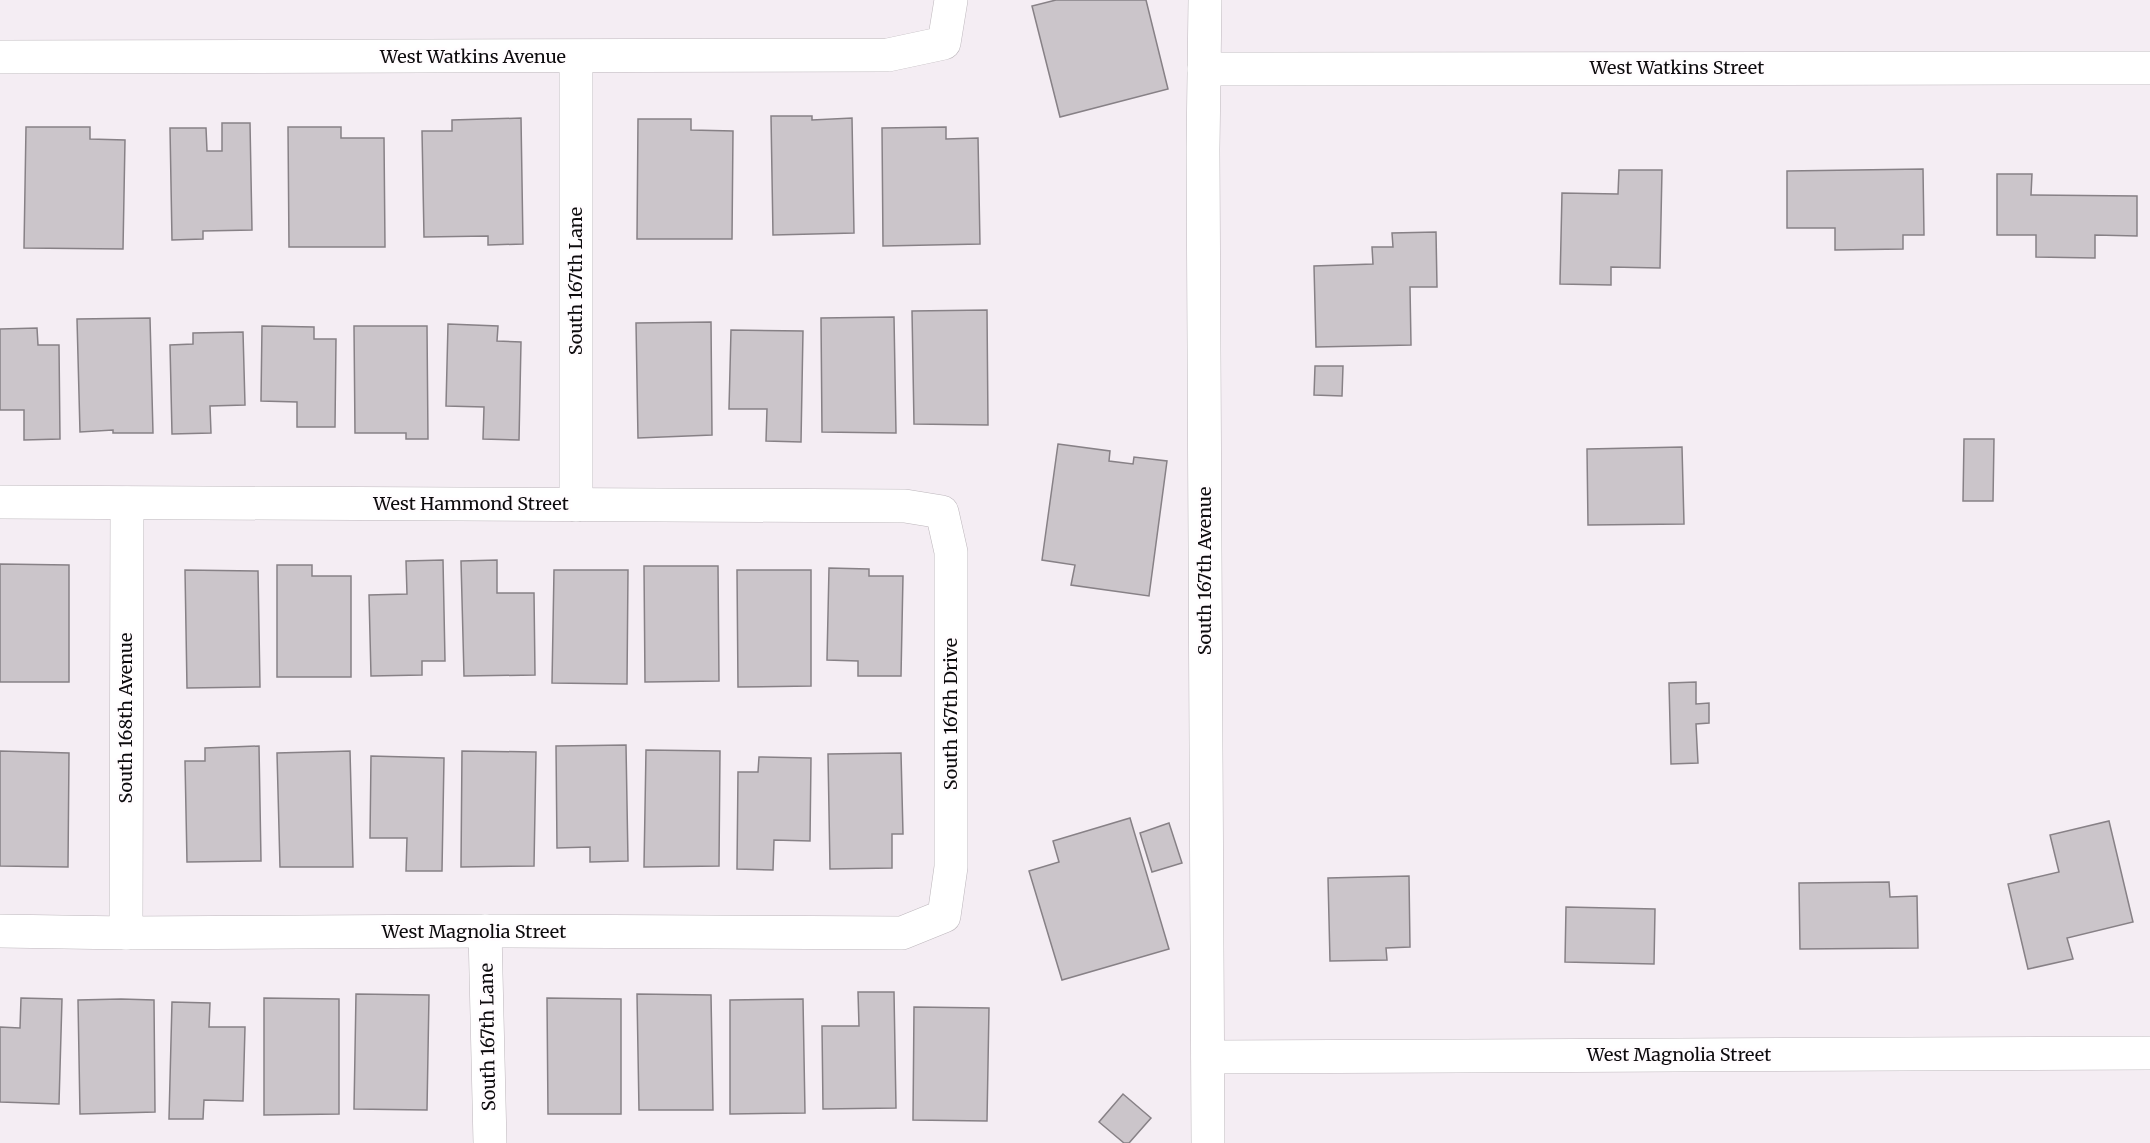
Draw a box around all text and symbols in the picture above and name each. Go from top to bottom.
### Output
street label: West Watkins Avenue [379,45,566,68]
street label: West Watkins Street [1589,56,1764,79]
street label: South 167th Lane [564,207,587,355]
street label: South 167th Avenue [1193,487,1216,655]
street label: West Hammond Street [372,492,569,515]
street label: South 168th Avenue [114,633,137,803]
street label: South 167th Drive [939,638,962,790]
street label: West Magnolia Street [381,920,566,943]
street label: South 167th Lane [475,963,500,1111]
street label: West Magnolia Street [1586,1043,1771,1066]

